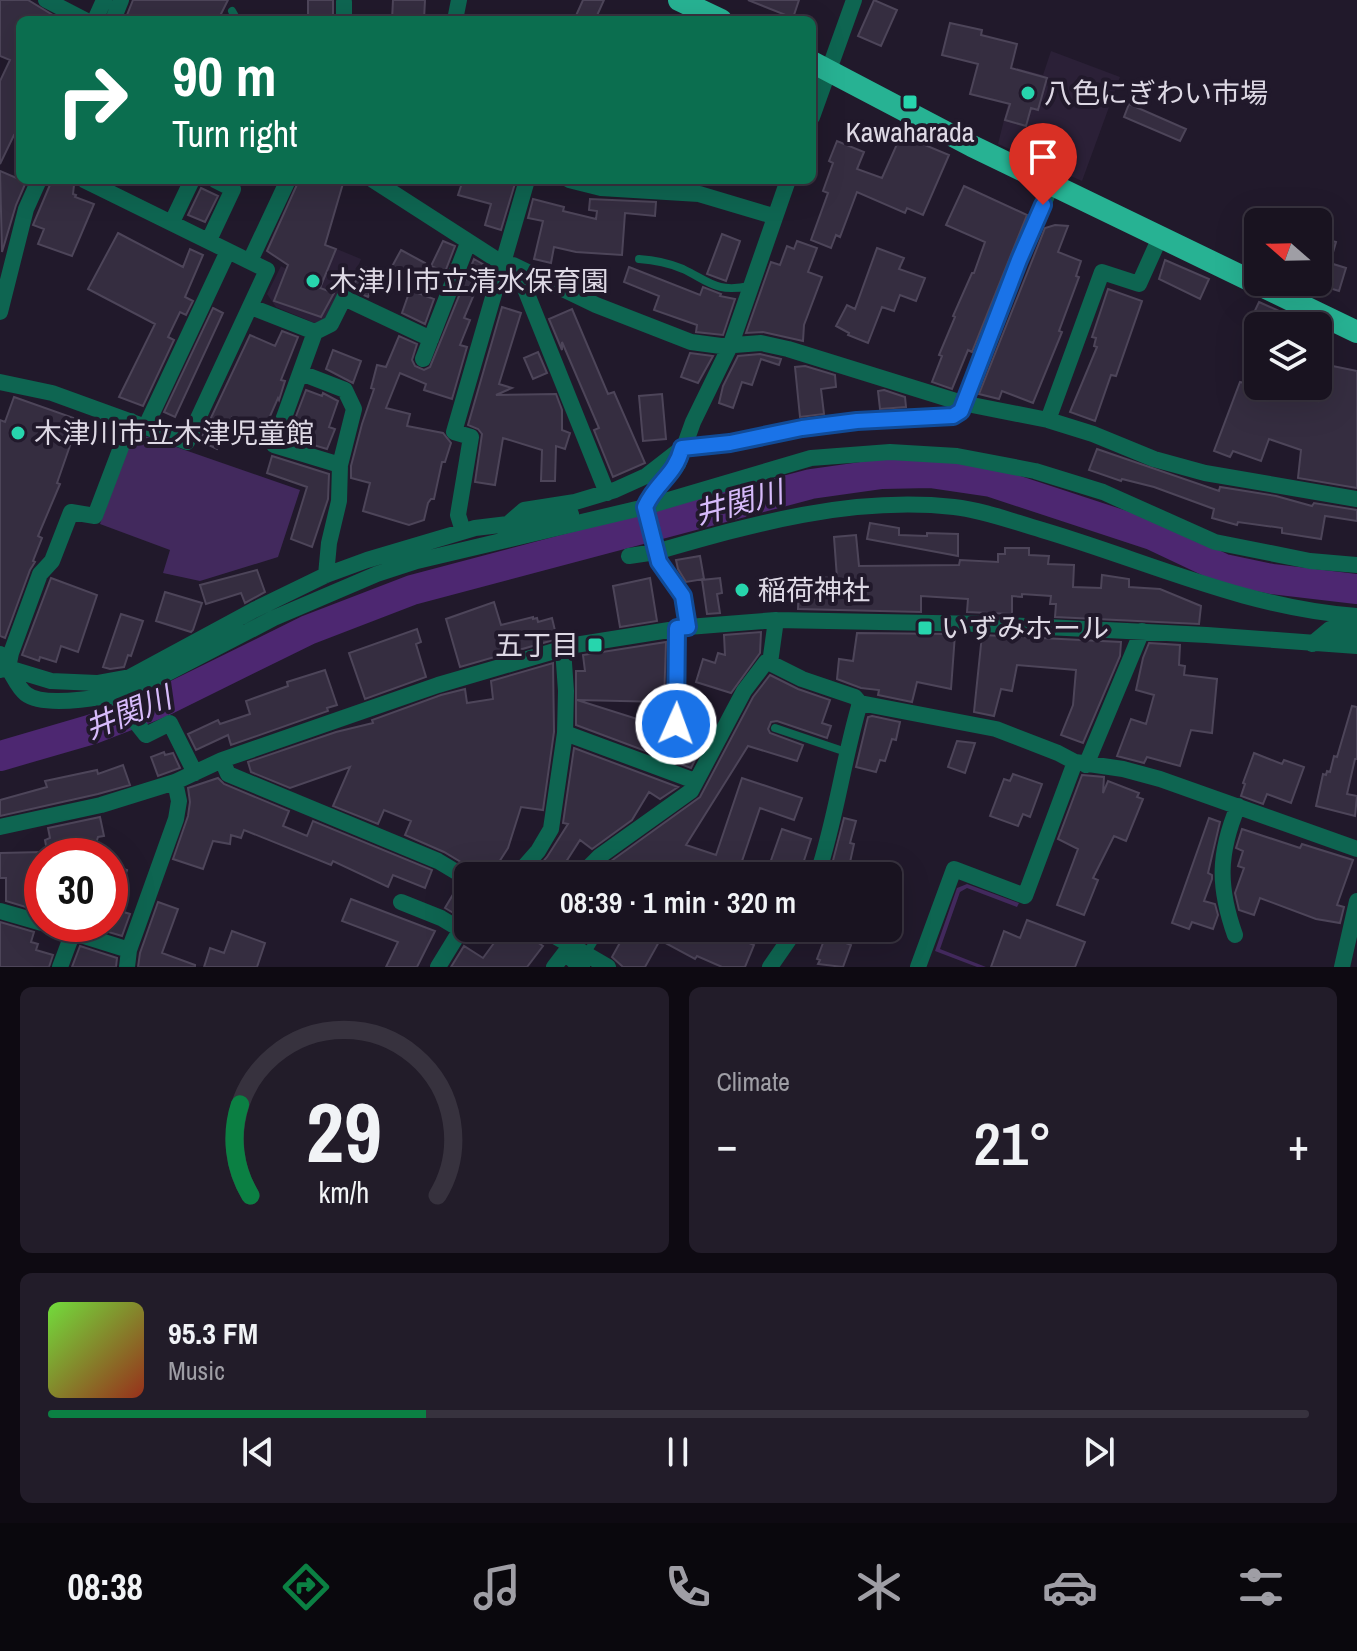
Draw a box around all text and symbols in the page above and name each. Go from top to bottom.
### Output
text: 90 m [172,38,277,113]
icon: right [40,48,144,152]
place label: 八色にぎわい市場 [1044,74,1268,112]
marker: 八色にぎわい市場 [1019,84,1037,102]
marker: Kawaharada [901,93,919,111]
text: Turn right [172,110,297,158]
place label: Kawaharada [846,113,975,151]
pin [1009,123,1077,205]
icon: arrive [1021,135,1065,179]
north arrow [1244,208,1332,296]
map controls [1244,208,1332,400]
place label: 木津川市立清水保育園 [329,262,609,300]
marker: 木津川市立清水保育園 [304,272,322,290]
button: layers [1244,312,1332,400]
place label: 木津川市立木津児童館 [34,414,314,452]
marker: 木津川市立木津児童館 [9,424,27,442]
water label: 井関川 [690,470,790,533]
place label: 稲荷神社 [758,571,870,609]
marker: 稲荷神社 [733,581,751,599]
place label: いずみホール [941,609,1109,647]
marker: いずみホール [916,619,934,637]
place label: 五丁目 [495,626,579,664]
marker: 五丁目 [586,636,604,654]
water label: 井関川 [78,676,180,747]
position arrow [634,682,718,766]
speed limit sign: 30 [24,838,128,942]
text: 08:39 · 1 min · 320 m [560,882,796,922]
text: Climate [717,1064,790,1099]
text: 29 [306,1076,382,1188]
text: 21° [973,1103,1052,1184]
text: − [717,1114,738,1174]
text: + [1288,1114,1309,1174]
text: km/h [319,1173,370,1212]
text: 95.3 FM [168,1313,258,1353]
text: Music [168,1353,225,1388]
icon: previous [236,1430,280,1474]
icon: pause [656,1430,700,1474]
icon: next [1077,1430,1121,1474]
icon: directions [278,1559,334,1615]
icon: music [469,1559,525,1615]
icon: phone [660,1559,716,1615]
icon: climate [851,1559,907,1615]
icon: car [1042,1559,1098,1615]
icon: filters [1233,1559,1289,1615]
text: 08:38 [68,1563,143,1611]

